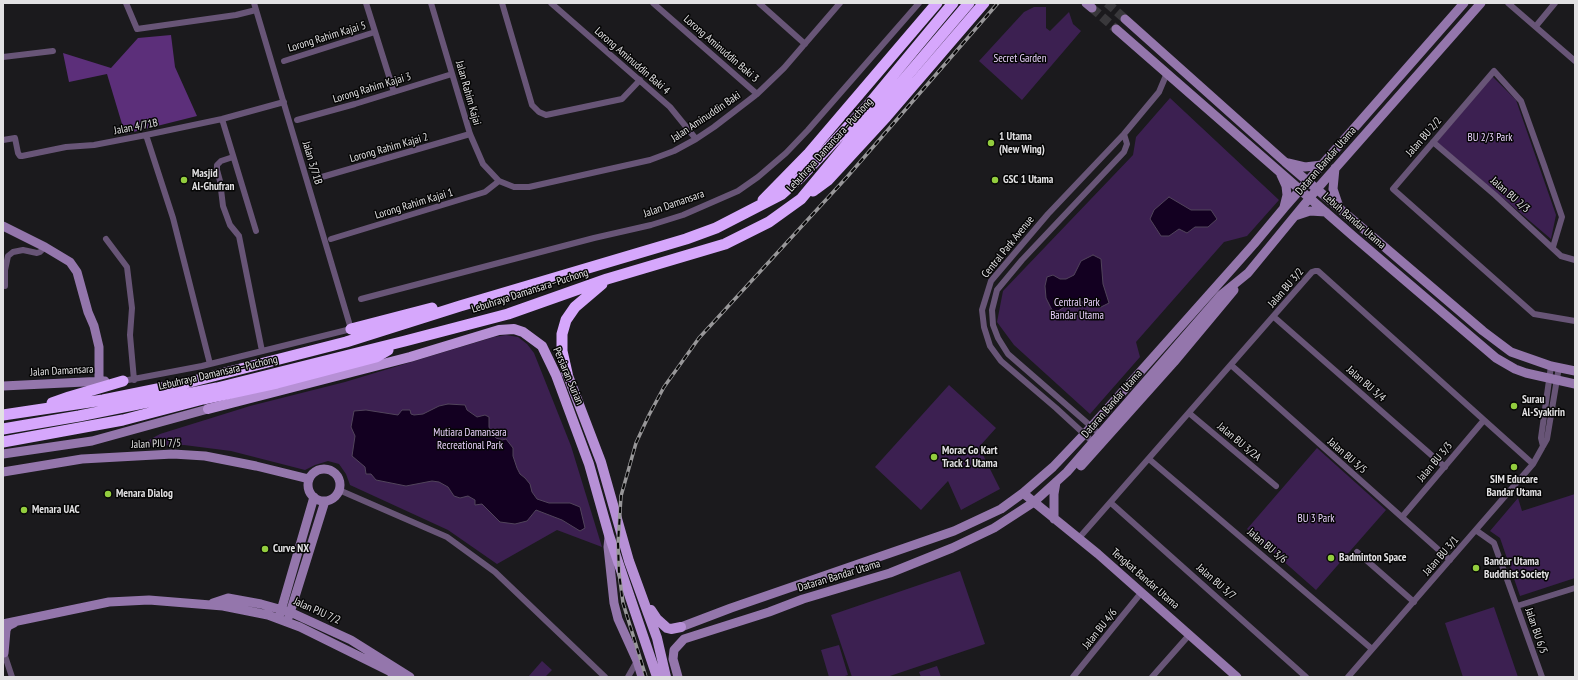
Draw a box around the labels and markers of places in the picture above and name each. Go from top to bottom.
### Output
place label: 1 Utama (New Wing) [999,130,1045,156]
marker: 1 Utama (New Wing) [986,138,996,148]
place label: Masjid Al-Ghufran [192,167,234,193]
place label: GSC 1 Utama [1003,173,1053,187]
marker: Masjid Al-Ghufran [179,175,189,185]
marker: GSC 1 Utama [990,175,1000,185]
place label: Surau Al-Syakirin [1522,393,1565,419]
marker: Surau Al-Syakirin [1509,401,1519,411]
place label: Morac Go Kart Track 1 Utama [942,444,998,470]
marker: Morac Go Kart Track 1 Utama [929,452,939,462]
marker: SIM Educare Bandar Utama [1509,462,1519,472]
place label: SIM Educare Bandar Utama [1486,473,1542,499]
place label: Menara Dialog [116,487,173,501]
marker: Menara Dialog [103,489,113,499]
place label: Menara UAC [32,503,79,517]
marker: Menara UAC [19,505,29,515]
place label: Curve NX [273,542,309,556]
marker: Curve NX [260,544,270,554]
place label: Badminton Space [1339,551,1407,565]
marker: Badminton Space [1326,553,1336,563]
place label: Bandar Utama Buddhist Society [1484,555,1549,581]
marker: Bandar Utama Buddhist Society [1471,563,1481,573]

